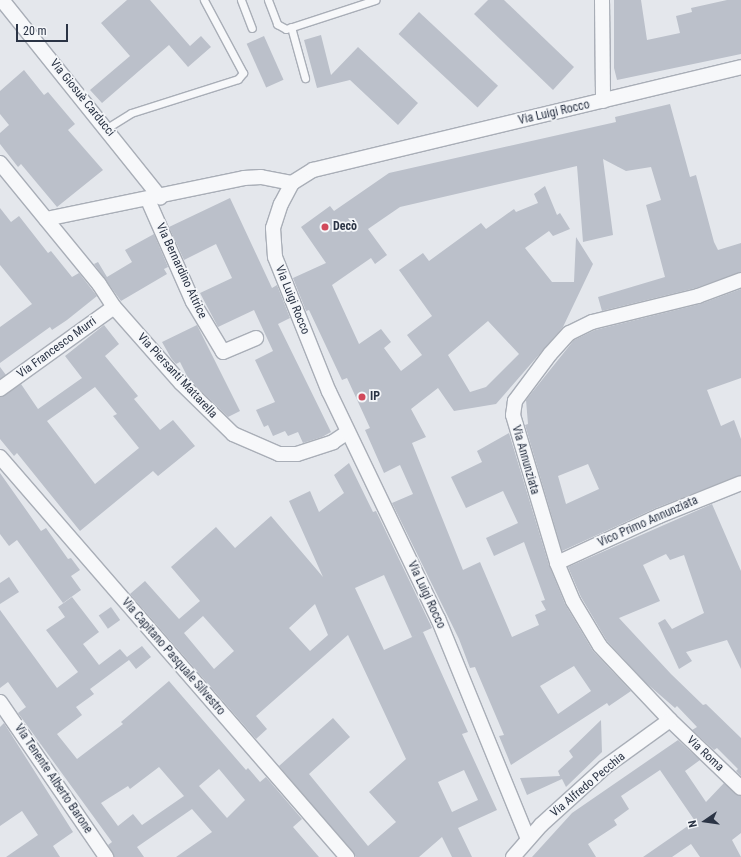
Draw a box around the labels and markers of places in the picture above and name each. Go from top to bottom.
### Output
place label: Decò [333,220,357,234]
marker: Decò [320,222,330,232]
place label: IP [370,390,380,404]
marker: IP [357,392,367,402]

